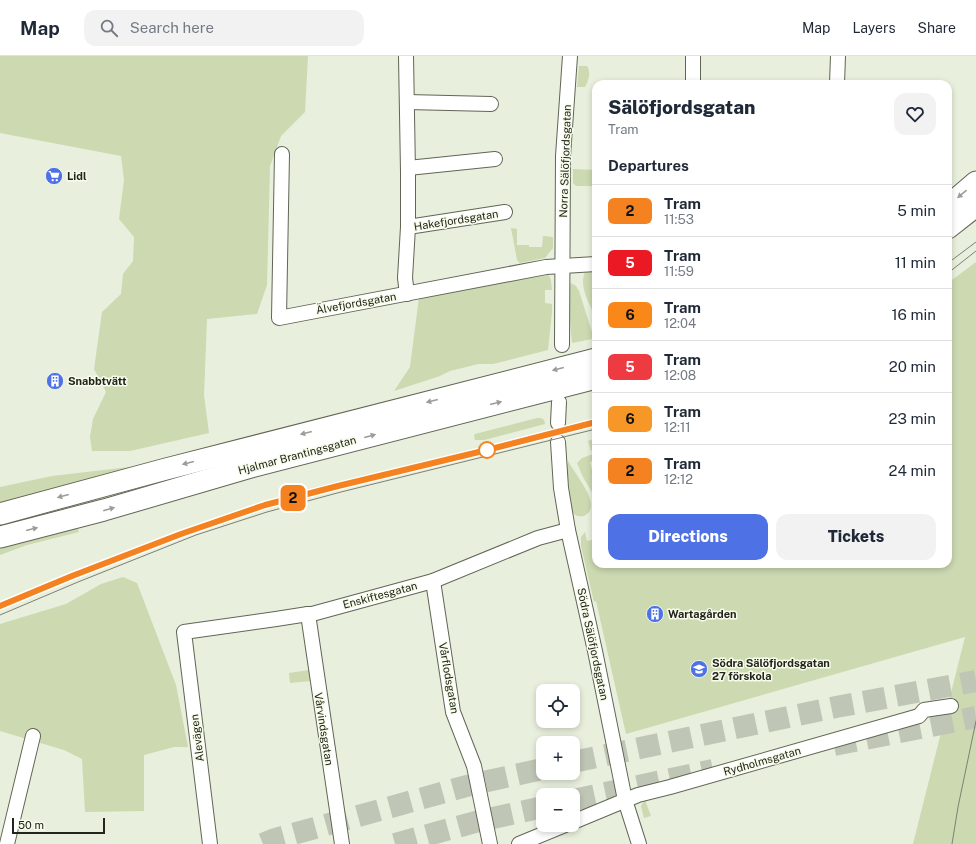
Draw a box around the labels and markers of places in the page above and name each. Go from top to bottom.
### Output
supermarket icon: Lidl [44,166,64,186]
place label: Lidl [67,170,87,182]
building icon: Snabbtvätt [45,371,65,391]
place label: Snabbtvätt [68,375,127,387]
unlabelled marker [478,441,496,459]
building icon: Wartagården [645,604,665,624]
place label: Wartagården [668,608,737,620]
place label: Södra Sälöfjordsgatan 27 förskola [712,657,830,682]
school or university icon: Södra Sälöfjordsgatan 27 förskola [689,659,709,679]

